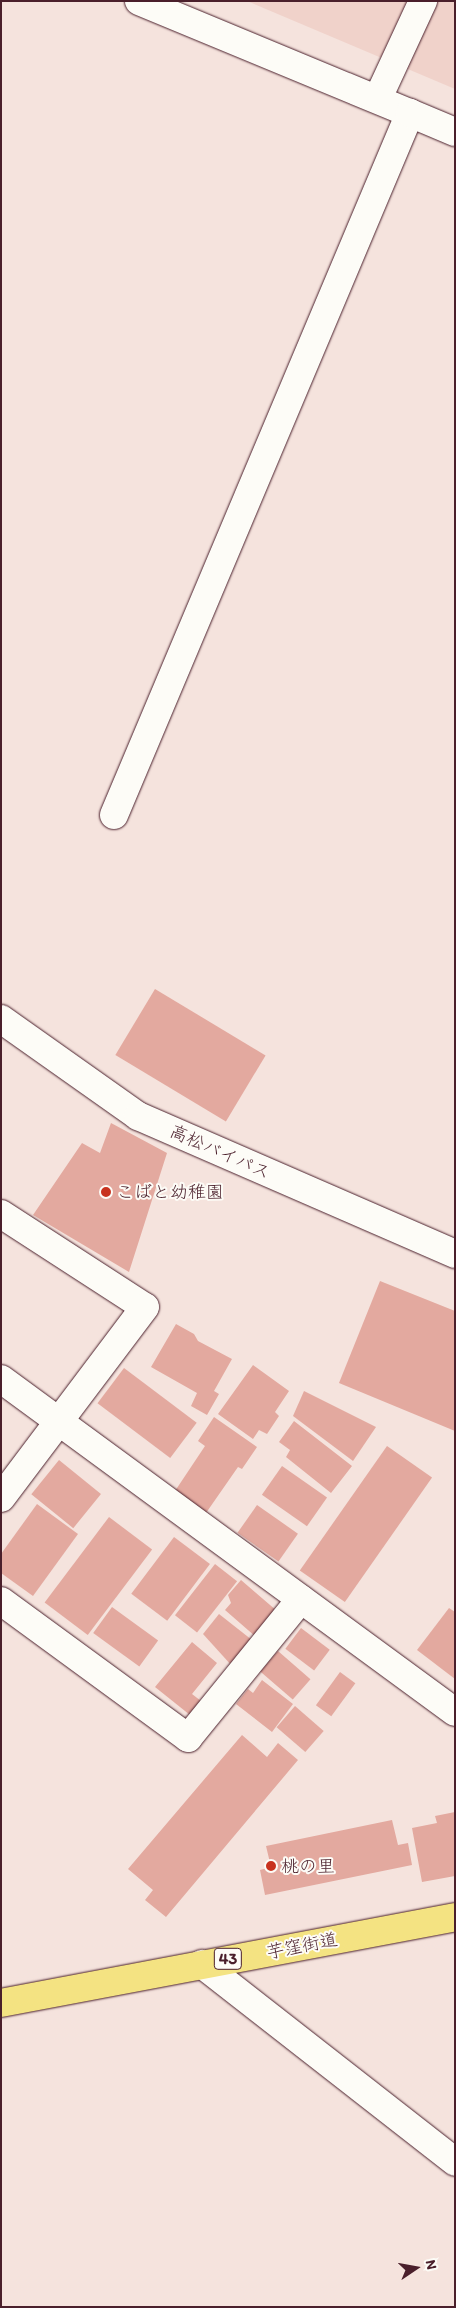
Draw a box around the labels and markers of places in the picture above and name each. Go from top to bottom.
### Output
place label: こばと幼稚園 [116,1181,224,1203]
marker: こばと幼稚園 [100,1186,112,1198]
place label: 桃の里 [281,1855,335,1877]
marker: 桃の里 [265,1860,277,1872]

